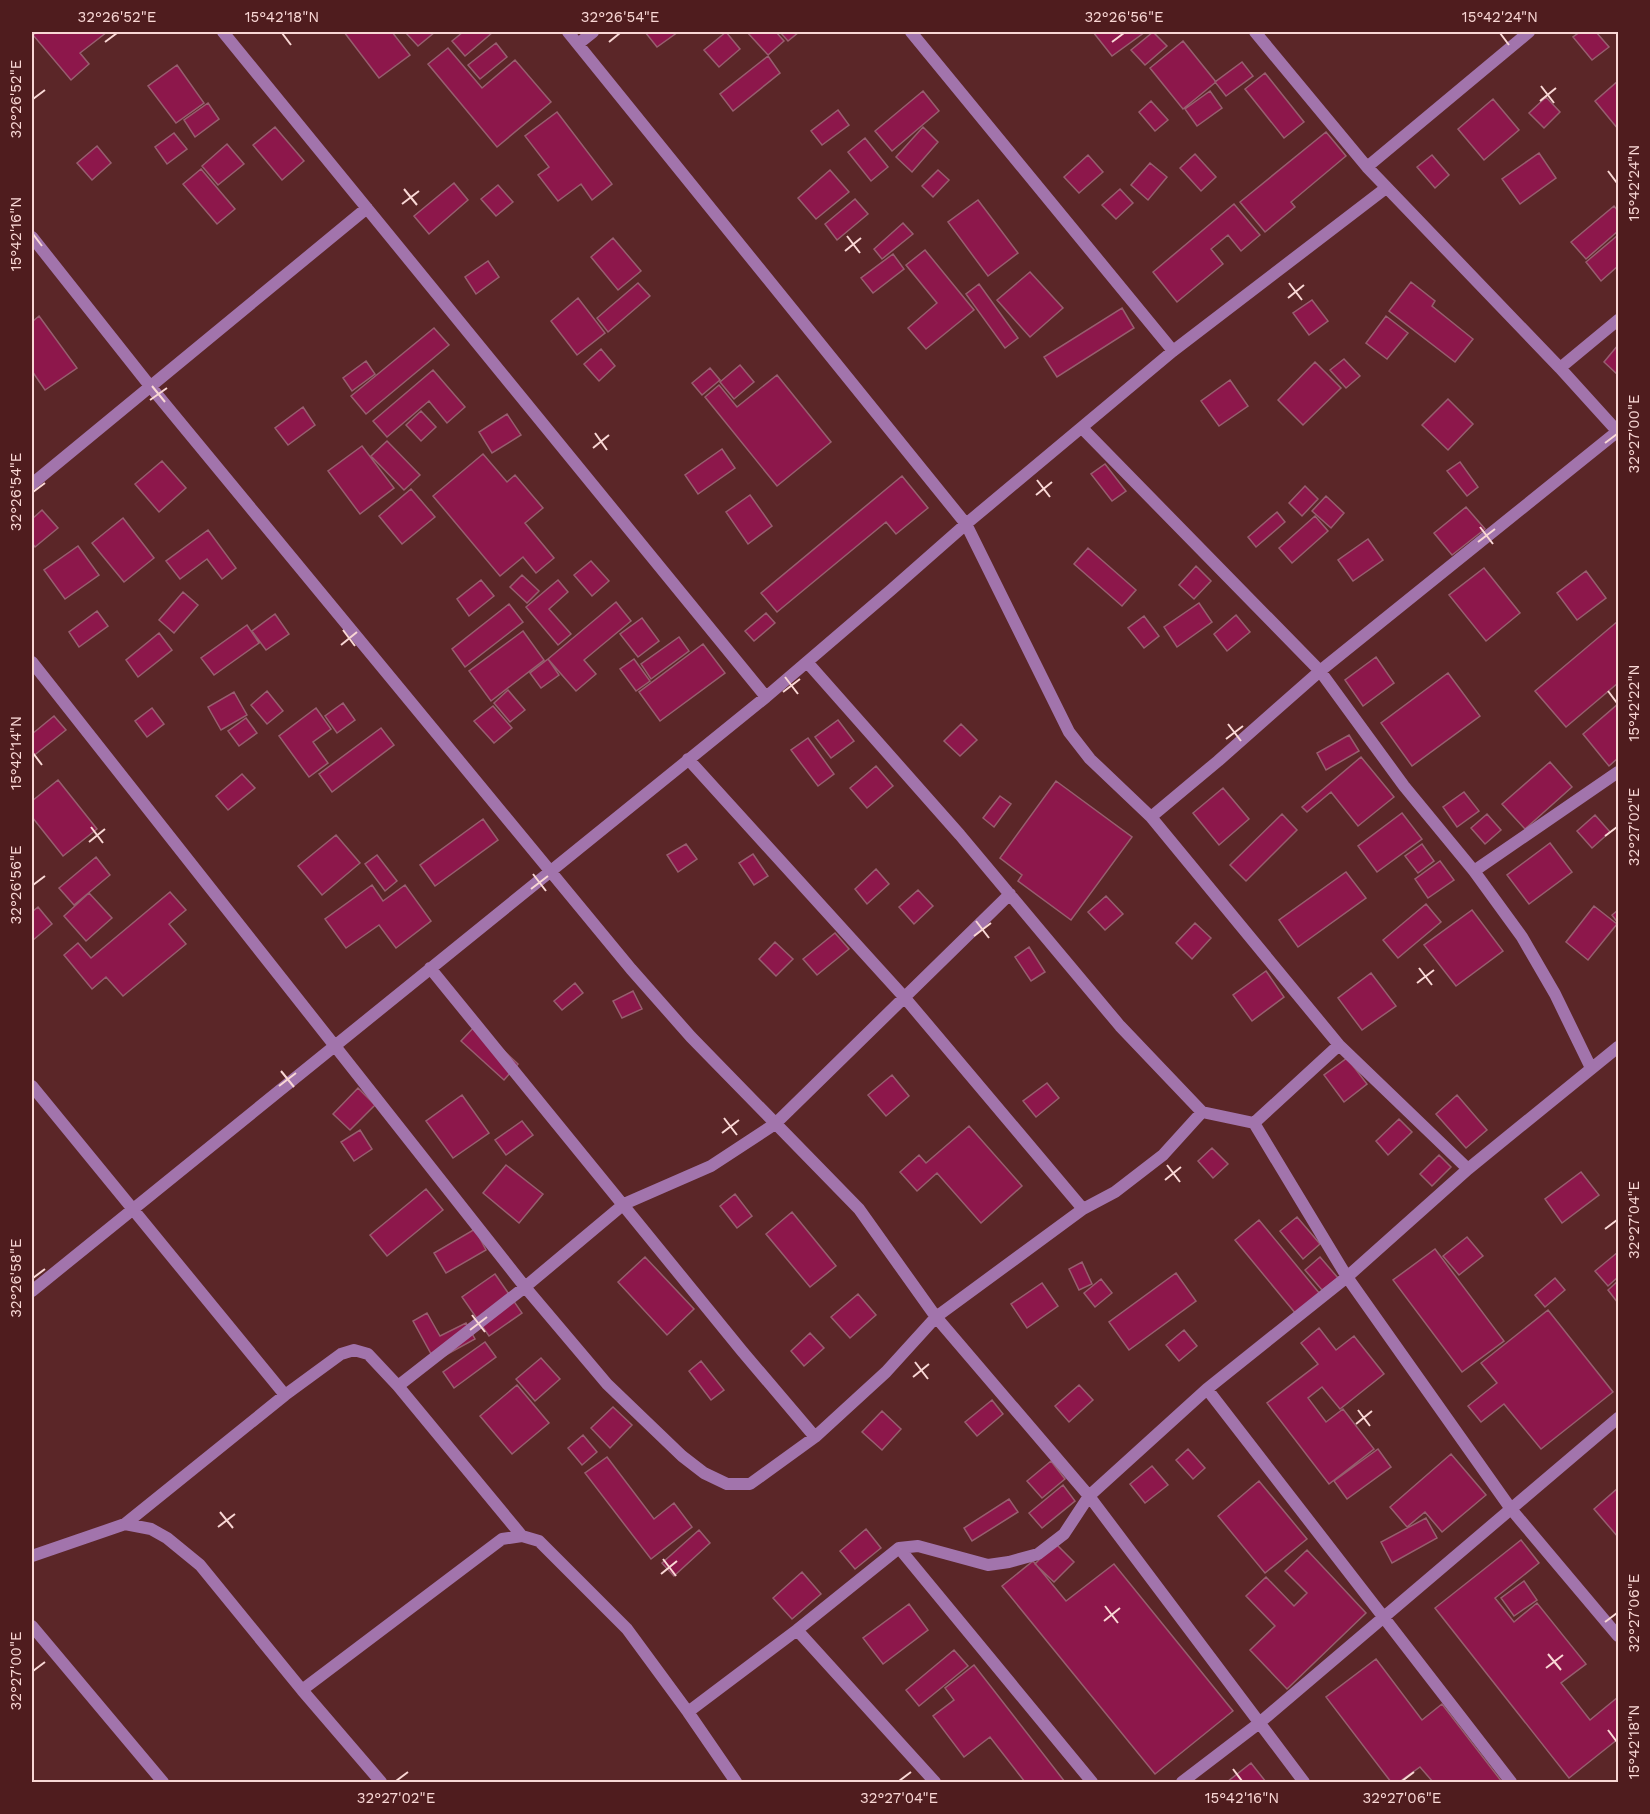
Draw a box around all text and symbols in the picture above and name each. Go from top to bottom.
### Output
text: 32°26'52"E [78,8,156,26]
text: 15°42'18"N [245,8,319,26]
text: 32°26'54"E [581,8,659,26]
text: 32°26'56"E [1084,8,1164,26]
text: 15°42'24"N [1462,8,1538,26]
text: 32°26'52"E [7,60,25,138]
text: 15°42'24"N [1625,145,1643,221]
text: 15°42'16"N [7,197,25,271]
text: 32°27'00"E [1625,394,1643,474]
text: 32°26'54"E [7,453,25,531]
text: 15°42'22"N [1625,664,1643,742]
text: 15°42'14"N [7,716,25,790]
text: 32°27'02"E [1625,788,1643,866]
text: 32°26'56"E [7,845,25,925]
text: 32°27'04"E [1625,1181,1643,1259]
text: 32°26'58"E [7,1238,25,1318]
text: 32°27'06"E [1625,1574,1643,1652]
text: 32°27'00"E [7,1631,25,1711]
text: 15°42'18"N [1625,1705,1643,1779]
text: 32°27'02"E [357,1789,435,1807]
text: 32°27'04"E [860,1789,938,1807]
text: 15°42'16"N [1205,1789,1279,1807]
text: 32°27'06"E [1363,1789,1441,1807]

